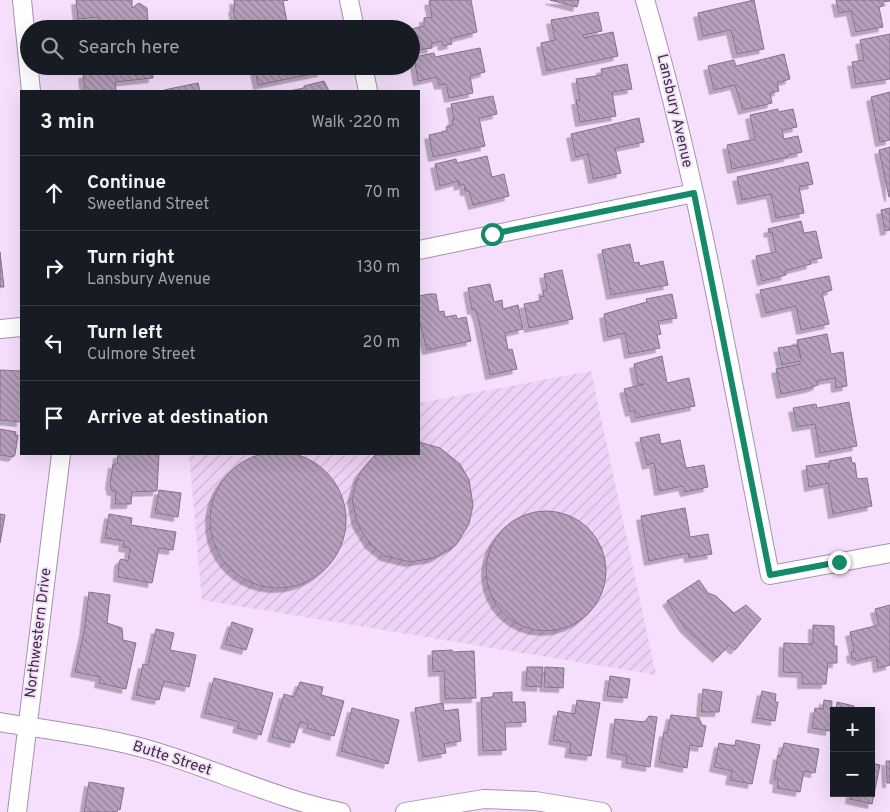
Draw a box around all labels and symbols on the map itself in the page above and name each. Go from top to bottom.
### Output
street label: Lansbury Avenue [652,52,696,170]
route start [481,223,504,246]
route end [828,551,851,574]
street label: Northwestern Drive [22,567,56,699]
street label: Butte Street [130,737,214,781]

